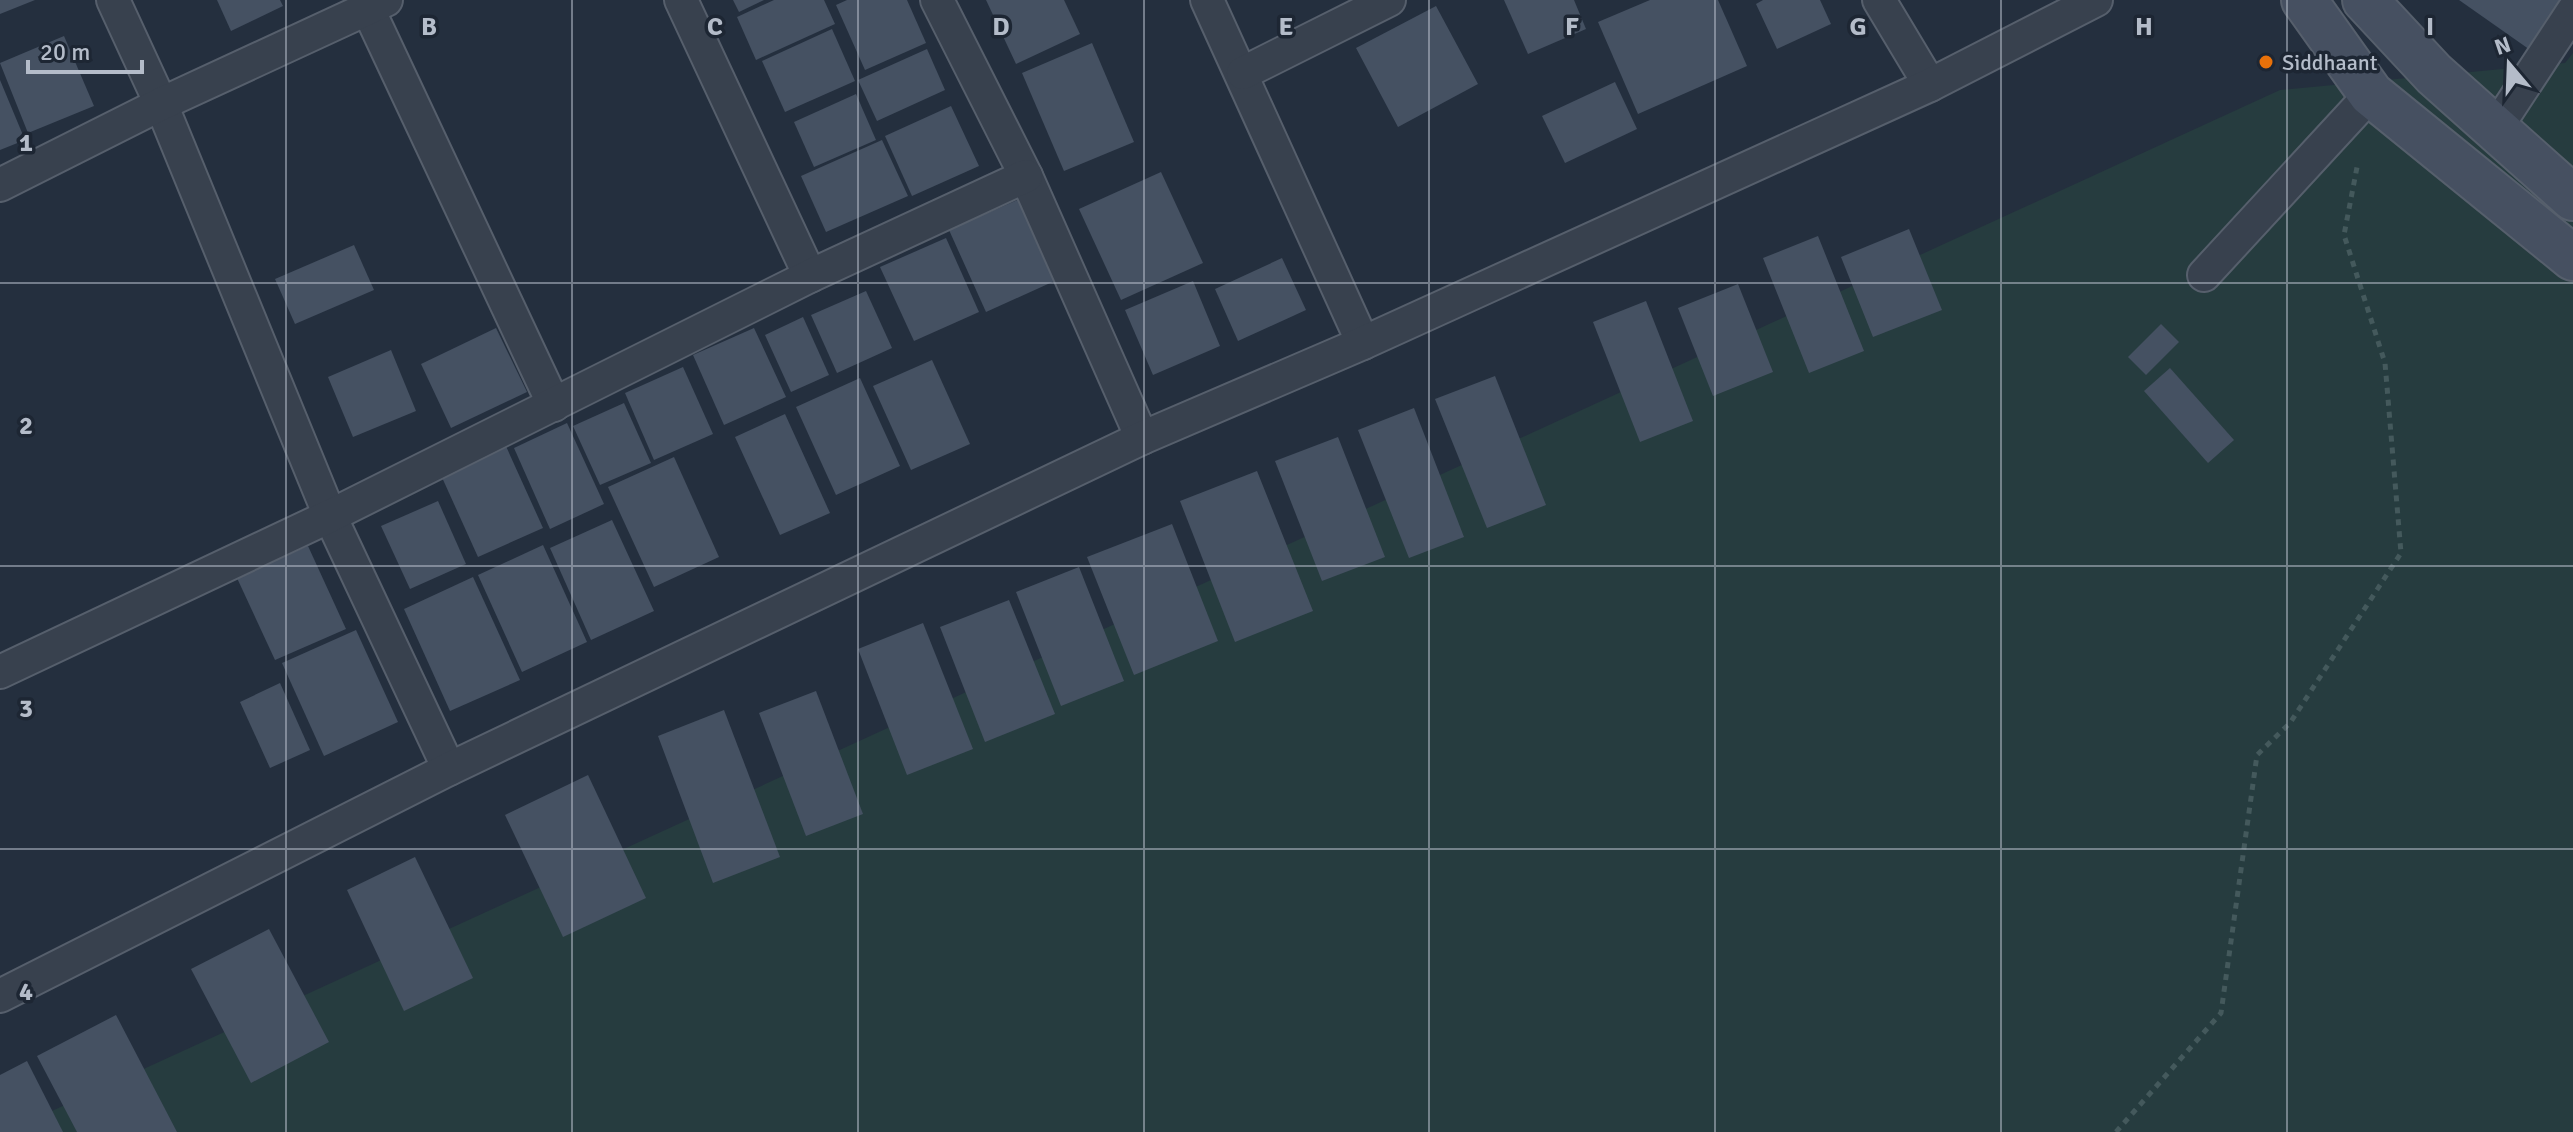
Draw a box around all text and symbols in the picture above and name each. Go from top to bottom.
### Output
text: B [421,11,437,43]
text: C [707,11,723,43]
text: D [992,11,1010,43]
text: E [1279,11,1293,43]
text: F [1565,11,1579,43]
text: G [1849,11,1867,43]
text: H [2135,11,2153,43]
text: I [2426,11,2434,43]
scale bar [28,24,142,74]
north arrow [2469,24,2549,104]
text: N [2491,30,2514,61]
text: 20 m [40,37,90,67]
place label: Siddhaant [2282,49,2378,76]
marker: Siddhaant [2257,53,2275,71]
text: 1 [19,127,33,159]
text: 2 [19,410,33,442]
text: 3 [19,693,33,725]
text: 4 [19,976,33,1008]

